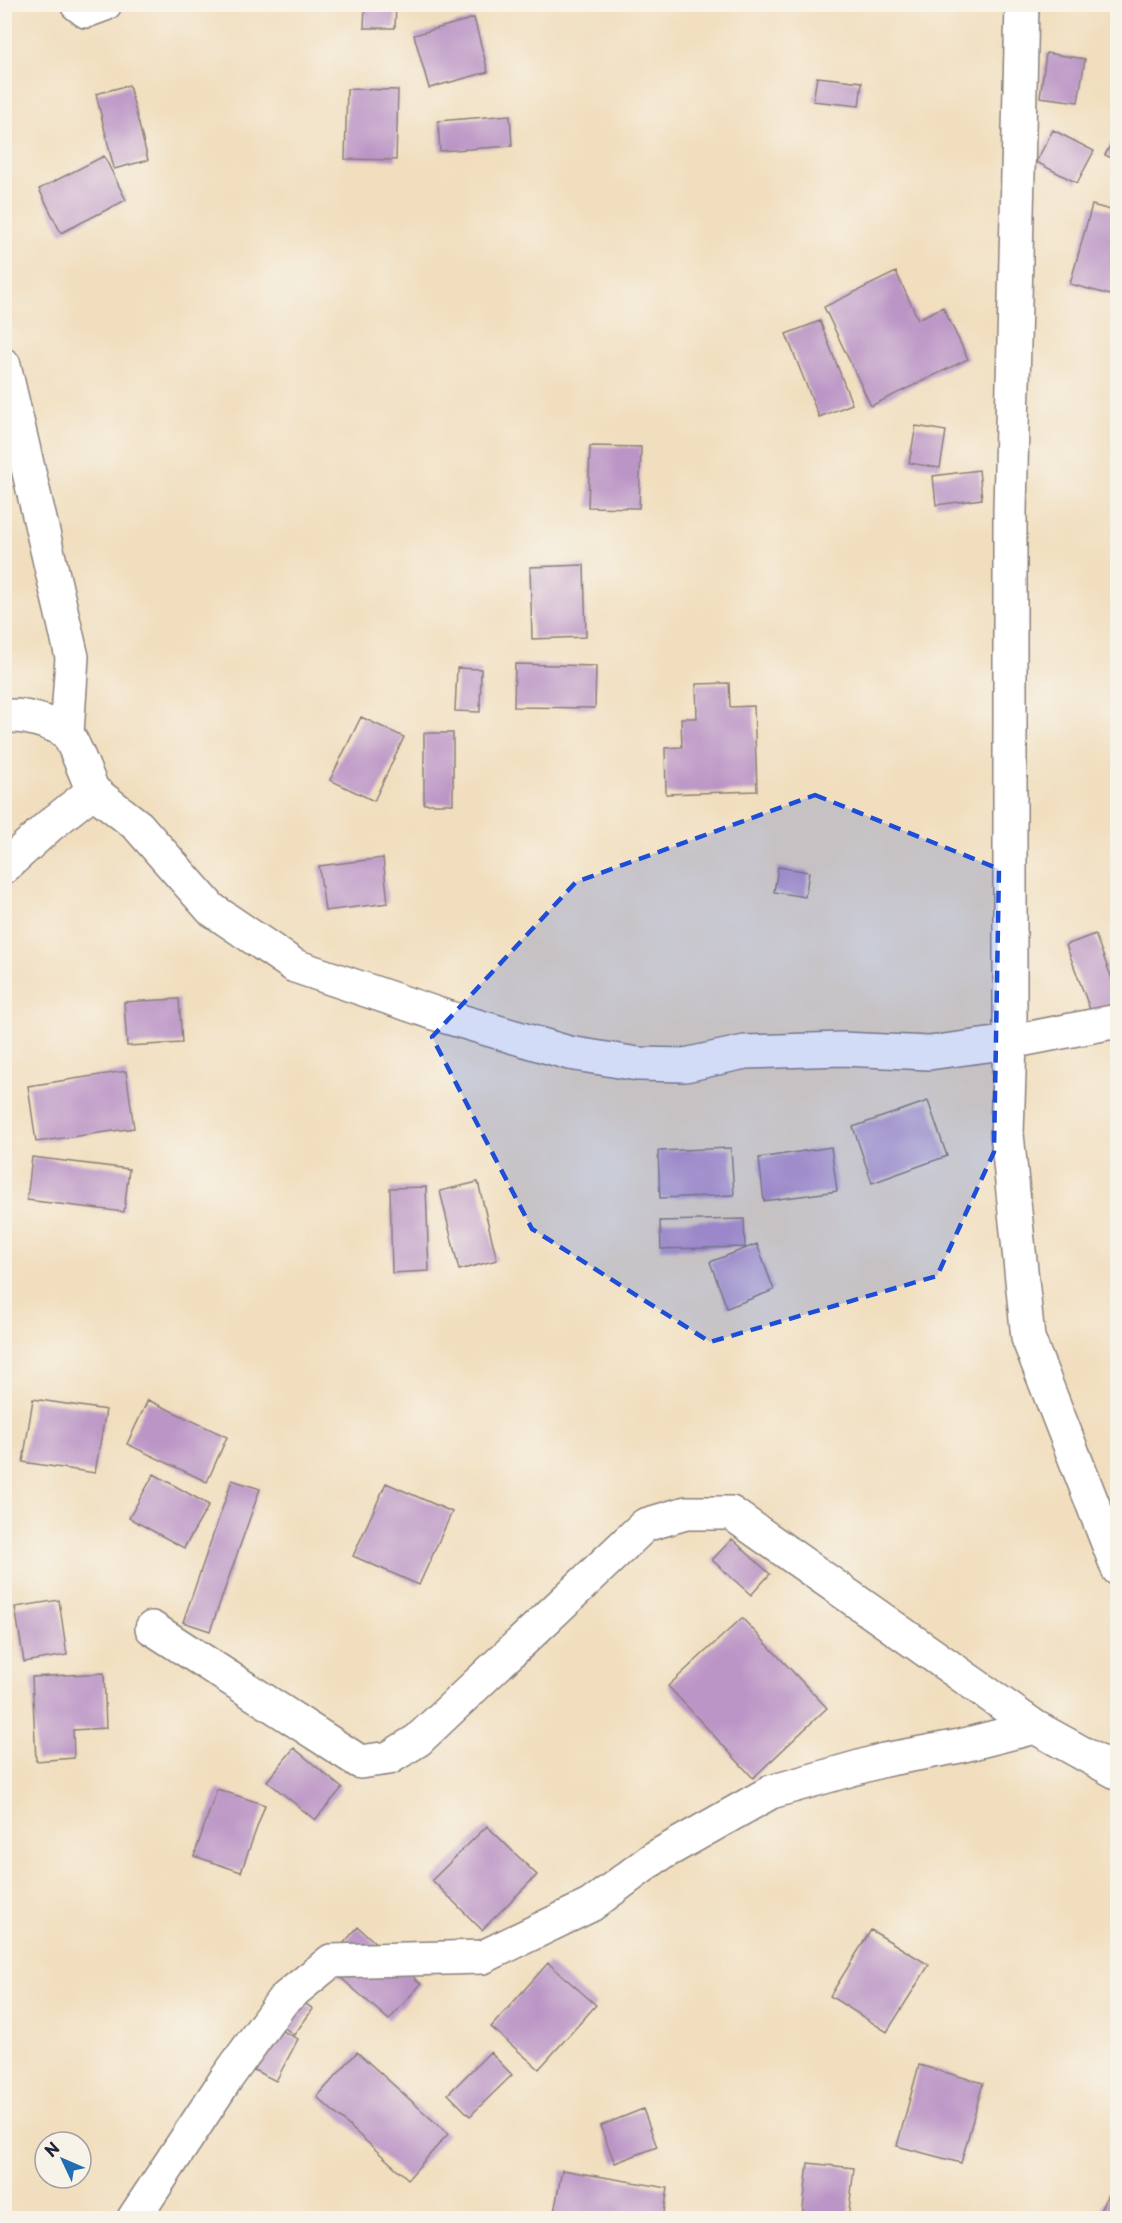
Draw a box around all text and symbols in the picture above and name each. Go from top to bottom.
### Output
north arrow [33,2130,93,2190]
text: N [38,2136,65,2162]

